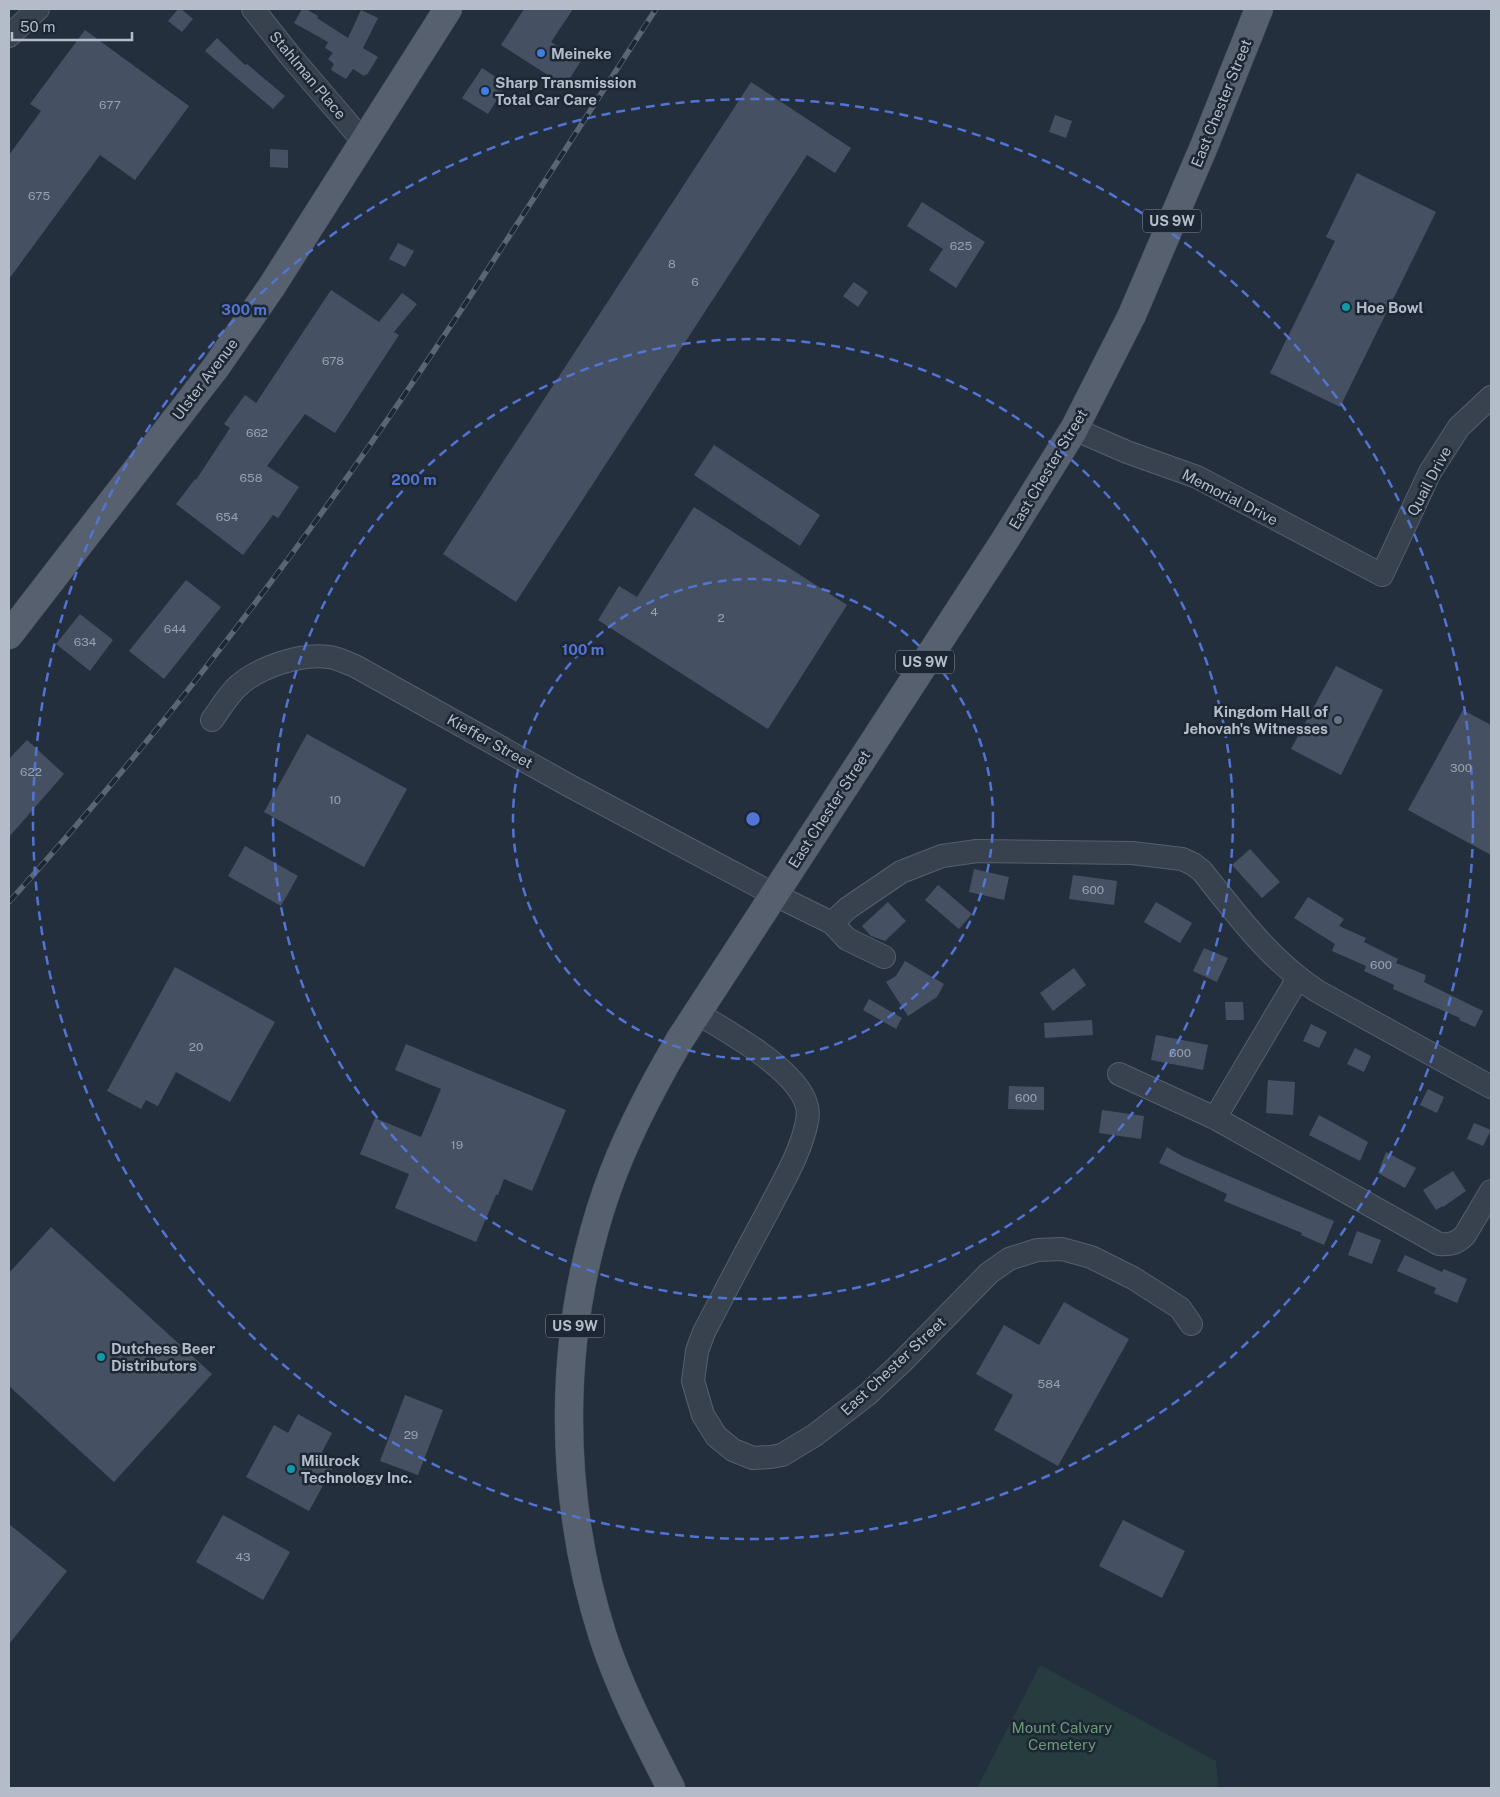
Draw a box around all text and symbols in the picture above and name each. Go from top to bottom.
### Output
scale bar [12,10,132,42]
text: 50 m [20,18,55,35]
street label: Stahlman Place [266,28,350,122]
street label: East Chester Street [1188,36,1255,170]
place label: Meineke [551,45,612,62]
marker: Meineke [535,47,547,59]
place label: Sharp Transmission Total Car Care [495,74,636,108]
marker: Sharp Transmission Total Car Care [479,85,491,97]
house number: 677 [99,98,121,112]
house number: 675 [28,189,50,203]
road number: US 9W [1143,210,1201,232]
house number: 625 [950,239,972,253]
house number: 8 [668,257,676,271]
house number: 6 [691,275,699,289]
place label: Hoe Bowl [1356,299,1424,316]
text: 300 m [221,301,267,318]
marker: Hoe Bowl [1340,301,1352,313]
street label: Ulster Avenue [169,335,241,423]
house number: 678 [322,354,344,368]
street label: East Chester Street [1006,406,1091,532]
house number: 662 [246,426,268,440]
street label: Quail Drive [1404,443,1454,519]
street label: Memorial Drive [1179,466,1281,528]
house number: 658 [240,471,263,485]
text: 200 m [391,471,437,488]
house number: 654 [216,510,239,524]
house number: 4 [650,605,658,619]
house number: 2 [717,611,725,625]
house number: 644 [164,622,187,636]
house number: 634 [74,635,97,649]
text: 100 m [562,641,604,658]
road number: US 9W [896,650,954,674]
place label: Kingdom Hall of Jehovah's Witnesses [1183,703,1328,737]
street label: Kieffer Street [444,710,536,772]
marker: Kingdom Hall of Jehovah's Witnesses [1332,714,1344,726]
street label: East Chester Street [785,747,873,871]
house number: 300 [1450,761,1472,775]
house number: 622 [20,765,42,779]
house number: 10 [329,793,341,807]
centre of rings [744,810,762,828]
house number: 600 [1082,883,1104,897]
house number: 600 [1370,958,1392,972]
house number: 20 [189,1040,203,1054]
house number: 600 [1169,1046,1191,1060]
house number: 600 [1015,1091,1037,1105]
house number: 19 [451,1138,463,1152]
street label: East Chester Street [837,1313,949,1419]
road number: US 9W [546,1314,604,1338]
place label: Dutchess Beer Distributors [111,1340,215,1374]
marker: Dutchess Beer Distributors [95,1351,107,1363]
house number: 584 [1038,1377,1061,1391]
house number: 29 [404,1428,418,1442]
place label: Millrock Technology Inc. [301,1452,412,1486]
marker: Millrock Technology Inc. [285,1463,297,1475]
house number: 43 [235,1550,251,1564]
park label: Mount Calvary Cemetery [1012,1719,1112,1753]

